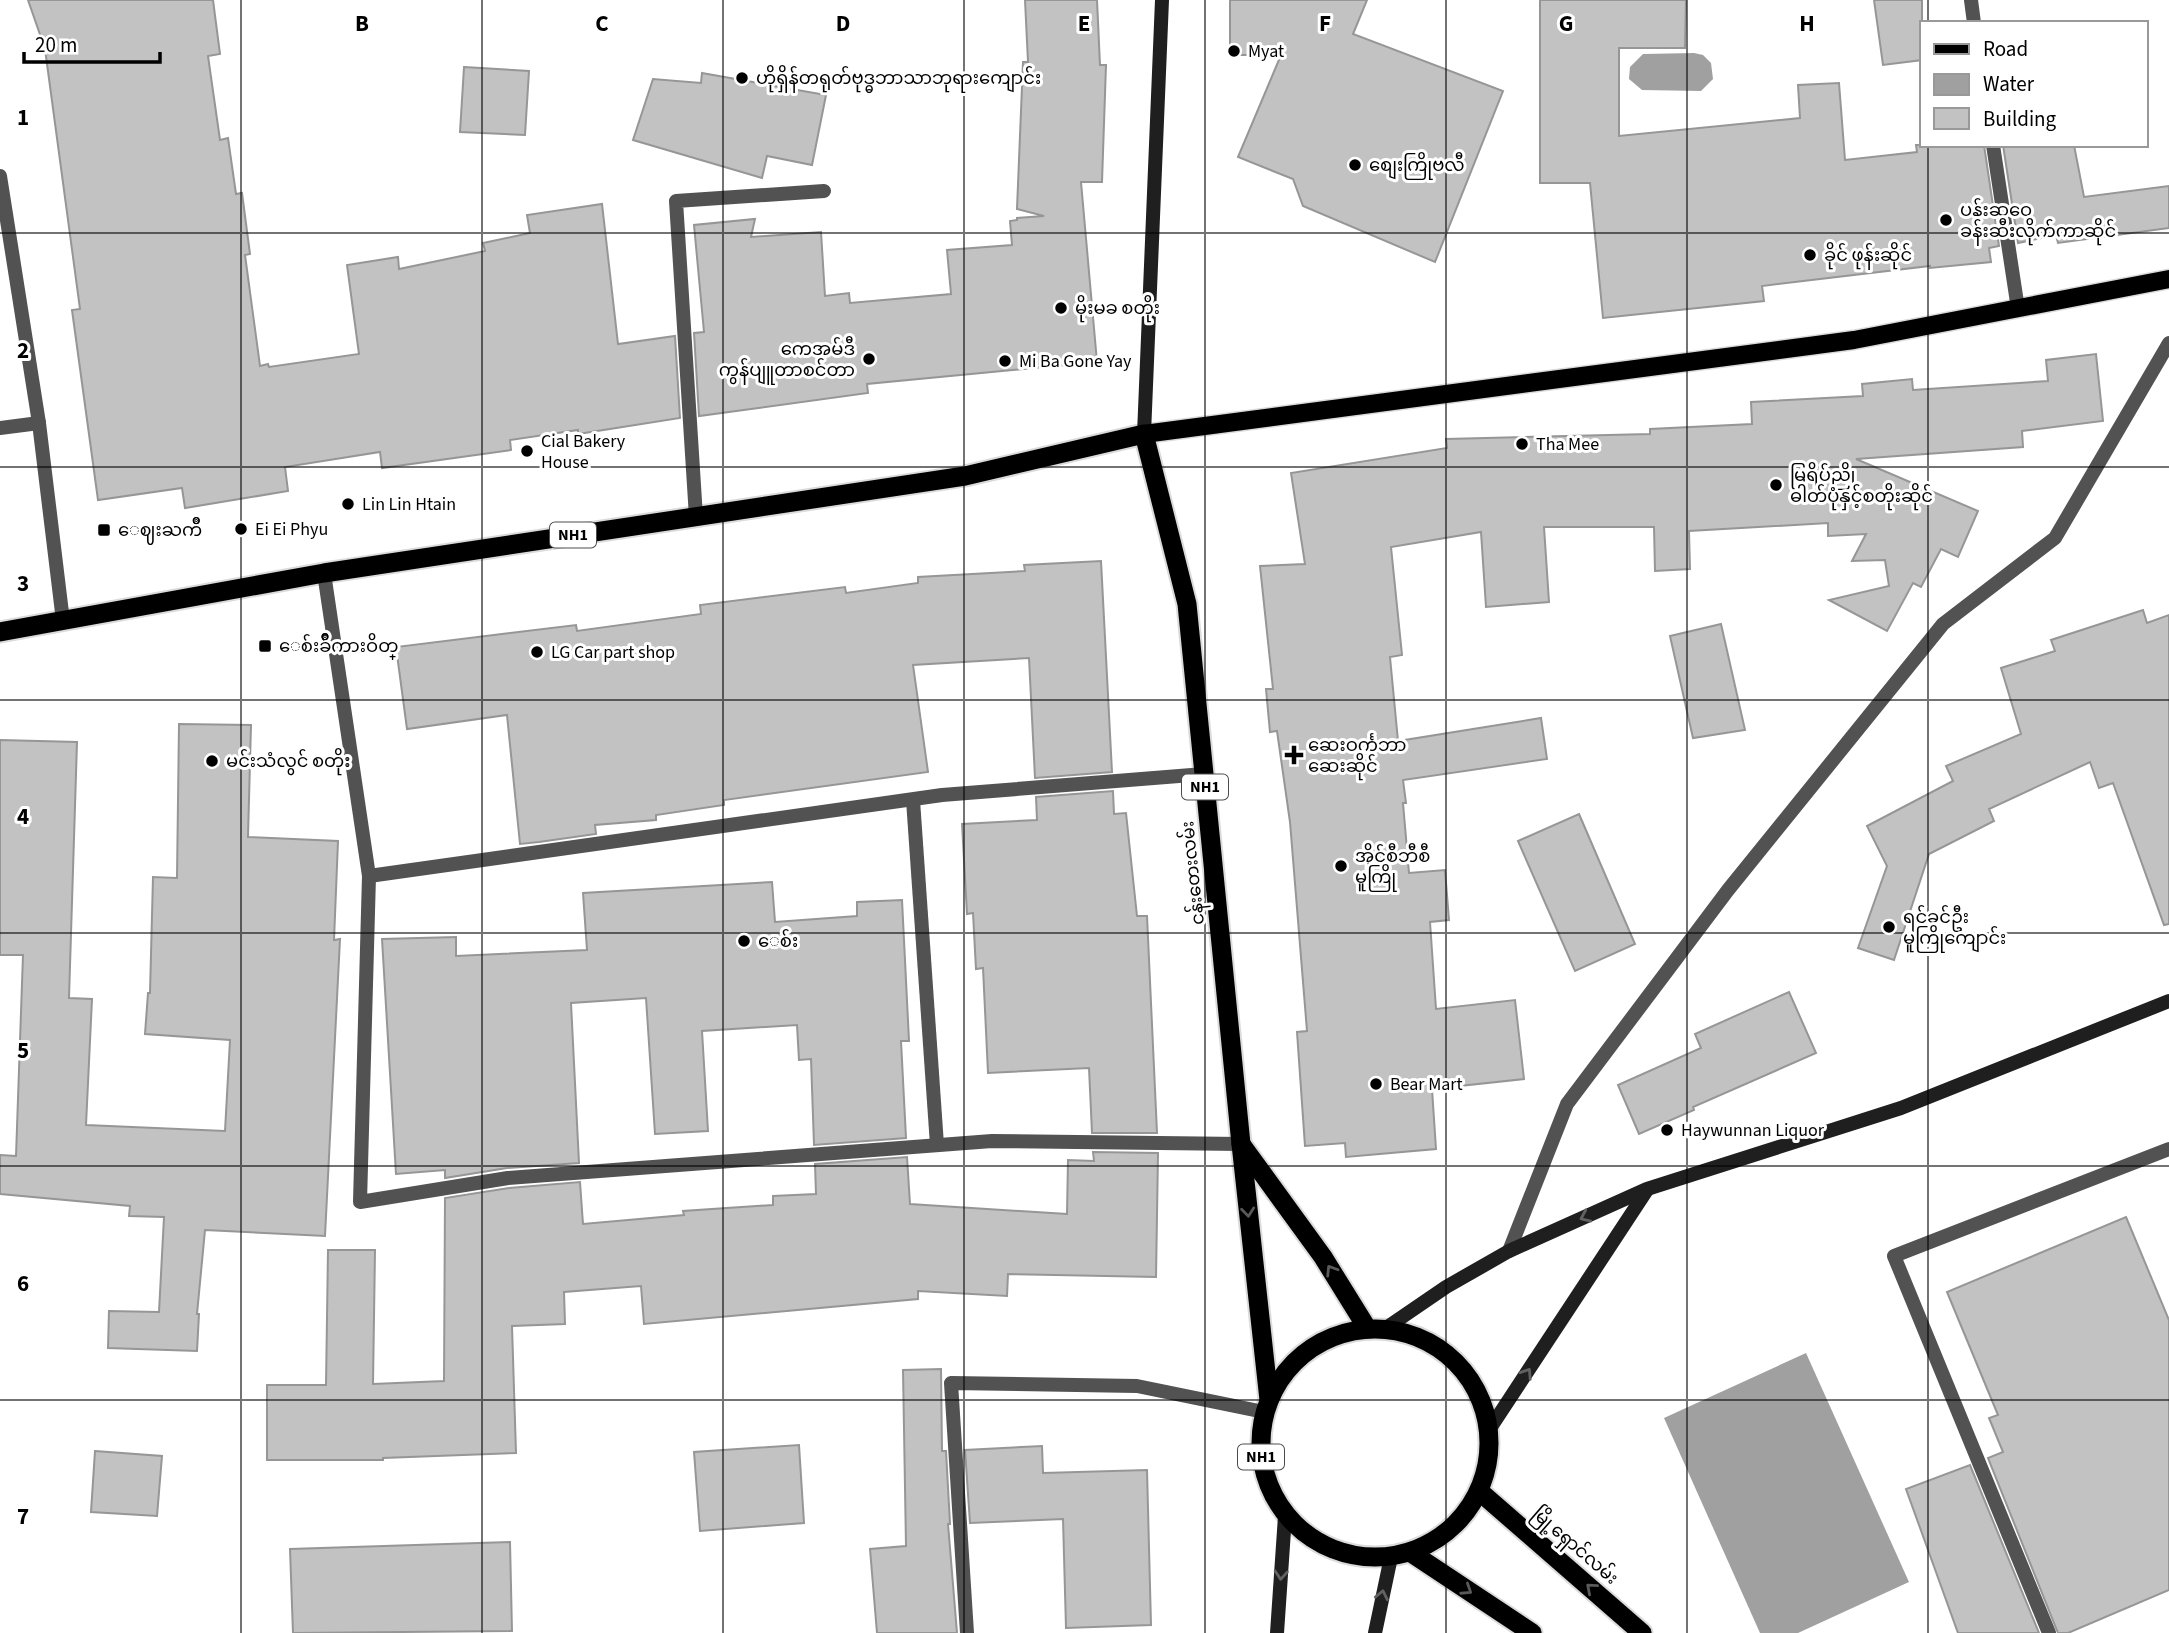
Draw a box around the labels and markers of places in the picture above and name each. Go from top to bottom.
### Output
place label: Myat [1248,39,1284,64]
marker: Myat [1226,43,1242,59]
place label: ဟိုရှိန်တရုတ်ဗုဒ္ဓဘာသာဘုရားကျောင်း [756,64,1041,93]
marker: ဟိုရှိန်တရုတ်ဗုဒ္ဓဘာသာဘုရားကျောင်း [734,70,750,86]
place label: စျေးကြိုဗလီ [1369,151,1465,180]
marker: စျေးကြိုဗလီ [1347,157,1363,173]
place label: ပန်းဆုဝေ ခန်းဆီးလိုက်ကာဆိုင် [1960,197,2116,246]
marker: ပန်းဆုဝေ ခန်းဆီးလိုက်ကာဆိုင် [1938,212,1954,228]
place label: ခိုင် ဖုန်းဆိုင် [1824,241,1912,270]
marker: ခိုင် ဖုန်းဆိုင် [1802,247,1818,263]
place label: မိုးမခ စတိုး [1075,294,1160,323]
marker: မိုးမခ စတိုး [1053,300,1069,316]
place label: ကေအမ်ဒီ ကွန်ပျူတာစင်တာ [719,335,855,385]
place label: Mi Ba Gone Yay [1019,349,1132,374]
marker: ကေအမ်ဒီ ကွန်ပျူတာစင်တာ [861,351,877,367]
marker: Mi Ba Gone Yay [997,353,1013,369]
place label: Cial Bakery House [541,429,626,475]
place label: Tha Mee [1536,432,1599,457]
marker: Tha Mee [1514,436,1530,452]
marker: Cial Bakery House [519,443,535,459]
place label: မြရိပ်ညို ဓါတ်ပုံနှင့်စတိုးဆိုင် [1790,461,1933,511]
marker: မြရိပ်ညို ဓါတ်ပုံနှင့်စတိုးဆိုင် [1768,477,1784,493]
place label: Lin Lin Htain [362,492,456,517]
marker: Lin Lin Htain [340,496,356,512]
place label: ေဈးႀကိဳ [118,516,202,545]
place label: Ei Ei Phyu [255,517,328,542]
marker: Ei Ei Phyu [233,521,249,537]
marker: ေဈးႀကိဳ [96,522,112,538]
place label: ေစ်းခ်ဳိကားဝိတ္ [279,632,398,660]
marker: ေစ်းခ်ဳိကားဝိတ္ [257,638,273,654]
place label: LG Car part shop [551,640,675,665]
marker: LG Car part shop [529,644,545,660]
place label: ဆေးဝင်္ကဘာ ဆေးဆိုင် [1308,733,1406,781]
place label: မင်းသံလွင် စတိုး [226,747,351,776]
marker: ဆေးဝင်္ကဘာ ဆေးဆိုင် [1286,747,1302,763]
marker: မင်းသံလွင် စတိုး [204,753,220,769]
place label: အိုင်စီဘီစီ မူကြို [1355,842,1430,892]
marker: အိုင်စီဘီစီ မူကြို [1333,858,1349,874]
place label: ရင်ခွင်ဦး မူကြိုကျောင်း [1903,904,2006,953]
marker: ရင်ခွင်ဦး မူကြိုကျောင်း [1881,919,1897,935]
place label: ေစ်း [758,928,798,954]
marker: ေစ်း [736,933,752,949]
place label: Bear Mart [1390,1072,1463,1097]
marker: Bear Mart [1368,1076,1384,1092]
place label: Haywunnan Liquor [1681,1118,1825,1143]
marker: Haywunnan Liquor [1659,1122,1675,1138]

